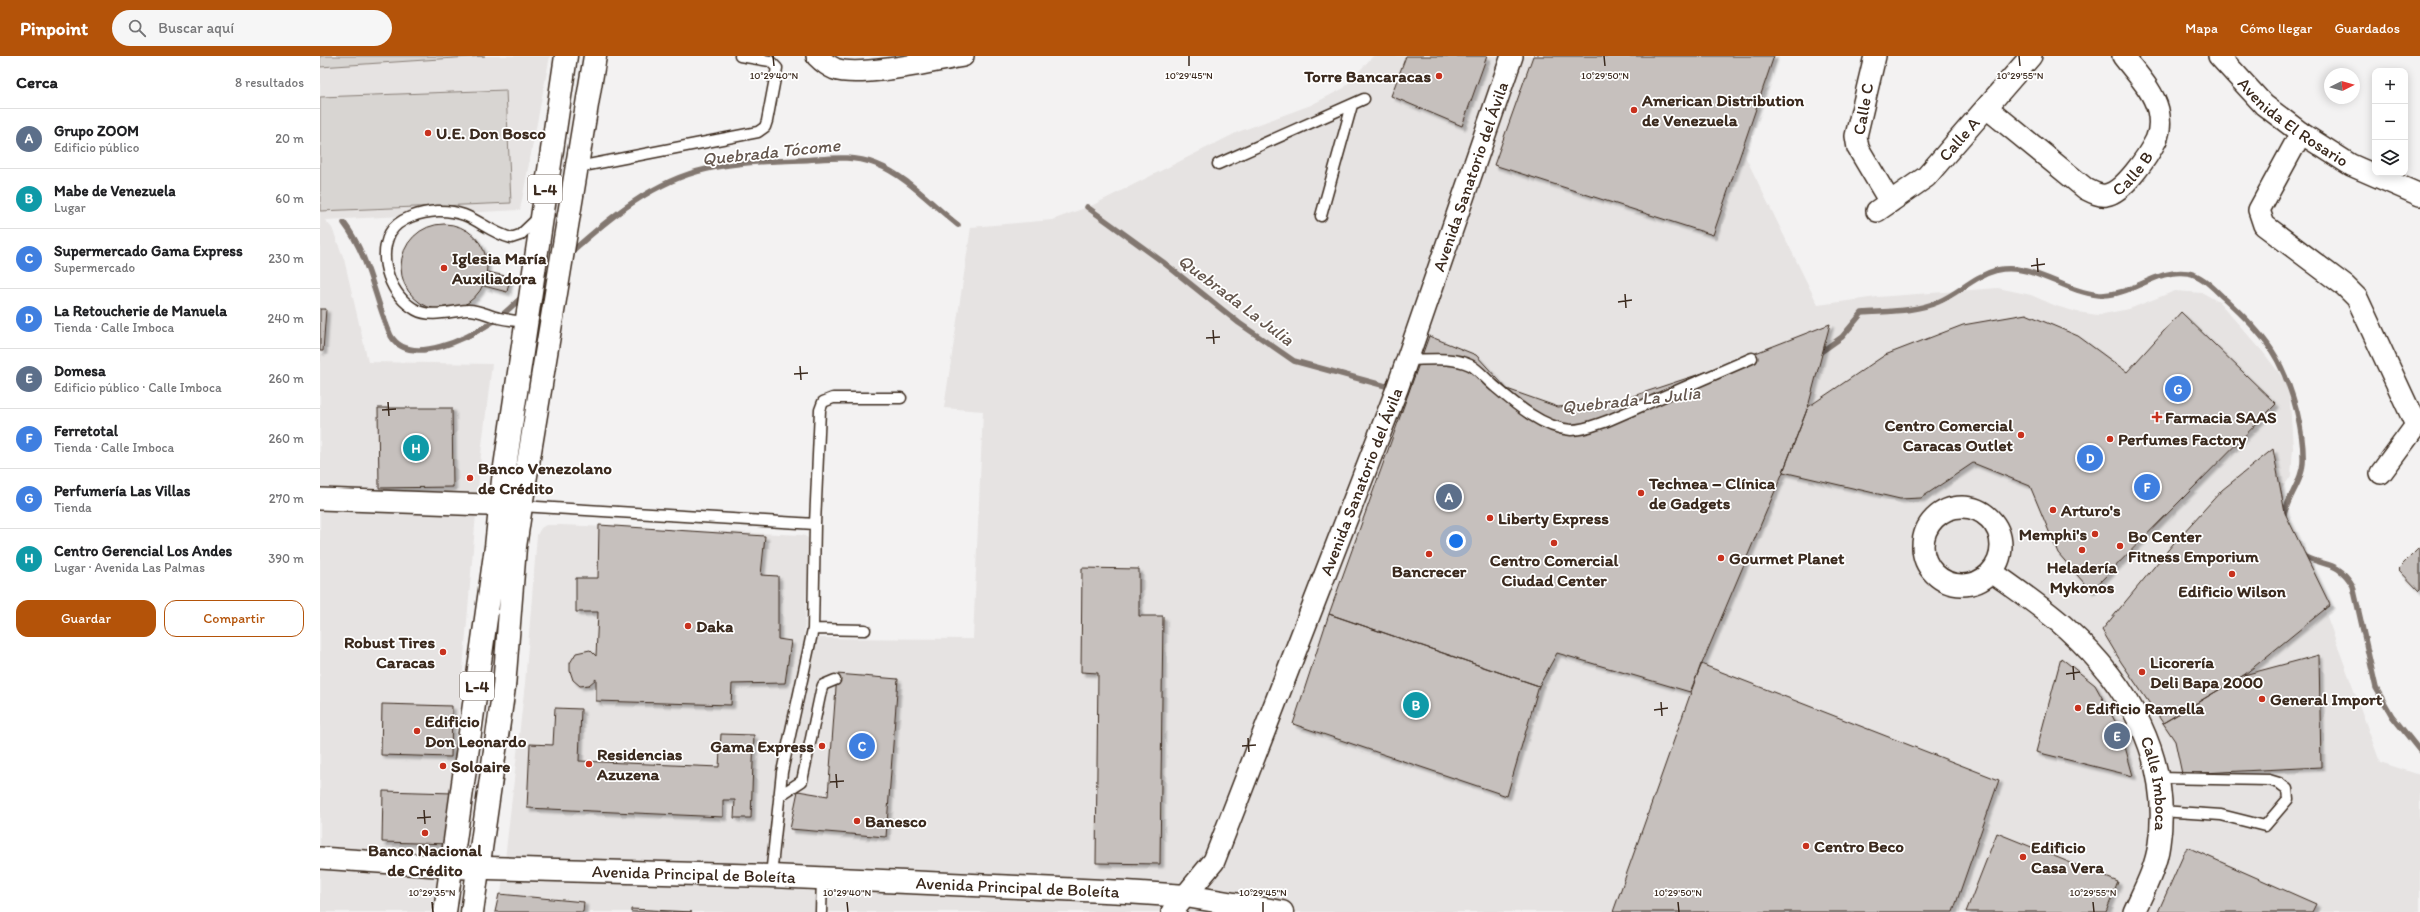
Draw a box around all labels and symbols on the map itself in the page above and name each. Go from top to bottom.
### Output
place label: Torre Bancaracas [1303,66,1431,86]
north arrow [2324,68,2360,104]
text: 10°29'40"N [750,69,799,82]
text: 10°29'45"N [1165,69,1213,82]
text: 10°29'50"N [1581,69,1629,82]
text: 10°29'55"N [1997,69,2044,82]
marker: Torre Bancaracas [1434,71,1444,81]
street label: Avenida El Rosario [2234,73,2352,171]
street label: Avenida Sanatorio del Ávila [1428,79,1512,274]
street label: Calle C [1849,81,1877,136]
place label: American Distribution de Venezuela [1641,90,1805,130]
marker: American Distribution de Venezuela [1629,105,1639,115]
street label: Calle A [1934,113,1984,165]
place label: U.E. Don Bosco [436,123,546,143]
marker: U.E. Don Bosco [423,128,433,138]
water label: Quebrada Tócome [701,134,842,170]
street label: Calle B [2108,147,2157,200]
road number: L-4 [528,175,562,203]
place label: Iglesia María Auxiliadora [451,248,547,288]
water label: Quebrada La Julia [1174,249,1299,351]
marker: Iglesia María Auxiliadora [439,263,449,273]
pin: G [2165,374,2191,404]
water label: Quebrada La Julia [1561,382,1702,418]
street label: Avenida Sanatorio del Ávila [1316,385,1406,578]
place label: Farmacia SAAS [2165,407,2277,427]
marker: Farmacia SAAS [2152,412,2162,422]
place label: Centro Comercial Caracas Outlet [1884,415,2014,455]
place label: Perfumes Factory [2118,429,2247,450]
marker: Centro Comercial Caracas Outlet [2016,430,2026,440]
pin: H [403,433,429,463]
marker: Perfumes Factory [2105,434,2115,444]
pin: D [2077,443,2103,473]
place label: Banco Venezolano de Crédito [478,458,612,498]
pin: F [2134,472,2160,502]
marker: Banco Venezolano de Crédito [465,473,475,483]
place label: Technea – Clínica de Gadgets [1648,473,1776,514]
pin: A [1436,482,1462,512]
marker: Technea – Clínica de Gadgets [1636,488,1646,498]
place label: Arturo's [2060,500,2121,520]
marker: Arturo's [2048,505,2058,515]
place label: Liberty Express [1498,508,1609,529]
marker: Liberty Express [1485,513,1495,523]
place label: Memphi's [2019,524,2087,545]
place label: Bo Center Fitness Emporium [2128,526,2259,567]
marker: Memphi's [2090,529,2100,539]
your location [1446,531,1466,551]
marker: Centro Comercial Ciudad Center [1549,538,1559,548]
marker: Bo Center Fitness Emporium [2115,541,2125,551]
marker: Heladería Mykonos [2077,545,2087,555]
place label: Gourmet Planet [1729,548,1845,568]
marker: Bancrecer [1424,549,1434,559]
place label: Centro Comercial Ciudad Center [1490,550,1618,590]
marker: Gourmet Planet [1716,553,1726,563]
place label: Heladería Mykonos [2047,557,2117,598]
place label: Bancrecer [1392,561,1467,581]
marker: Edificio Wilson [2227,569,2237,579]
place label: Edificio Wilson [2178,581,2287,601]
place label: Daka [696,616,734,636]
marker: Daka [683,621,693,631]
place label: Robust Tires Caracas [344,632,435,672]
marker: Robust Tires Caracas [438,647,448,657]
place label: Licorería Deli Bapa 2000 [2150,652,2263,693]
marker: Licorería Deli Bapa 2000 [2137,667,2147,677]
road number: L-4 [460,672,494,700]
place label: General Import [2270,689,2383,710]
pin: B [1403,690,1429,720]
marker: General Import [2257,694,2267,704]
place label: Edificio Ramella [2086,698,2205,718]
marker: Edificio Ramella [2073,703,2083,713]
place label: Edificio Don Leonardo [425,711,527,751]
pin: E [2104,721,2130,751]
marker: Edificio Don Leonardo [412,726,422,736]
pin: C [849,731,875,761]
street label: Calle Imboca [2137,733,2171,832]
place label: Gama Express [710,736,814,757]
marker: Gama Express [817,741,827,751]
place label: Residencias Azuzena [596,744,683,784]
place label: Soloaire [451,756,510,776]
marker: Residencias Azuzena [584,759,594,769]
marker: Soloaire [438,761,448,771]
place label: Banesco [865,811,927,831]
marker: Banesco [852,816,862,826]
marker: Banco Nacional de Crédito [420,828,430,838]
place label: Centro Beco [1814,836,1904,856]
place label: Edificio Casa Vera [2031,837,2104,877]
place label: Banco Nacional de Crédito [368,840,482,880]
marker: Centro Beco [1801,841,1811,851]
marker: Edificio Casa Vera [2018,852,2028,862]
street label: Avenida Principal de Boleíta [592,861,796,887]
street label: Avenida Principal de Boleíta [915,873,1120,902]
text: 10°29'35"N [408,886,456,899]
text: 10°29'40"N [823,886,872,899]
text: 10°29'45"N [1239,886,1287,899]
text: 10°29'50"N [1654,886,1702,899]
text: 10°29'55"N [2070,886,2117,899]

